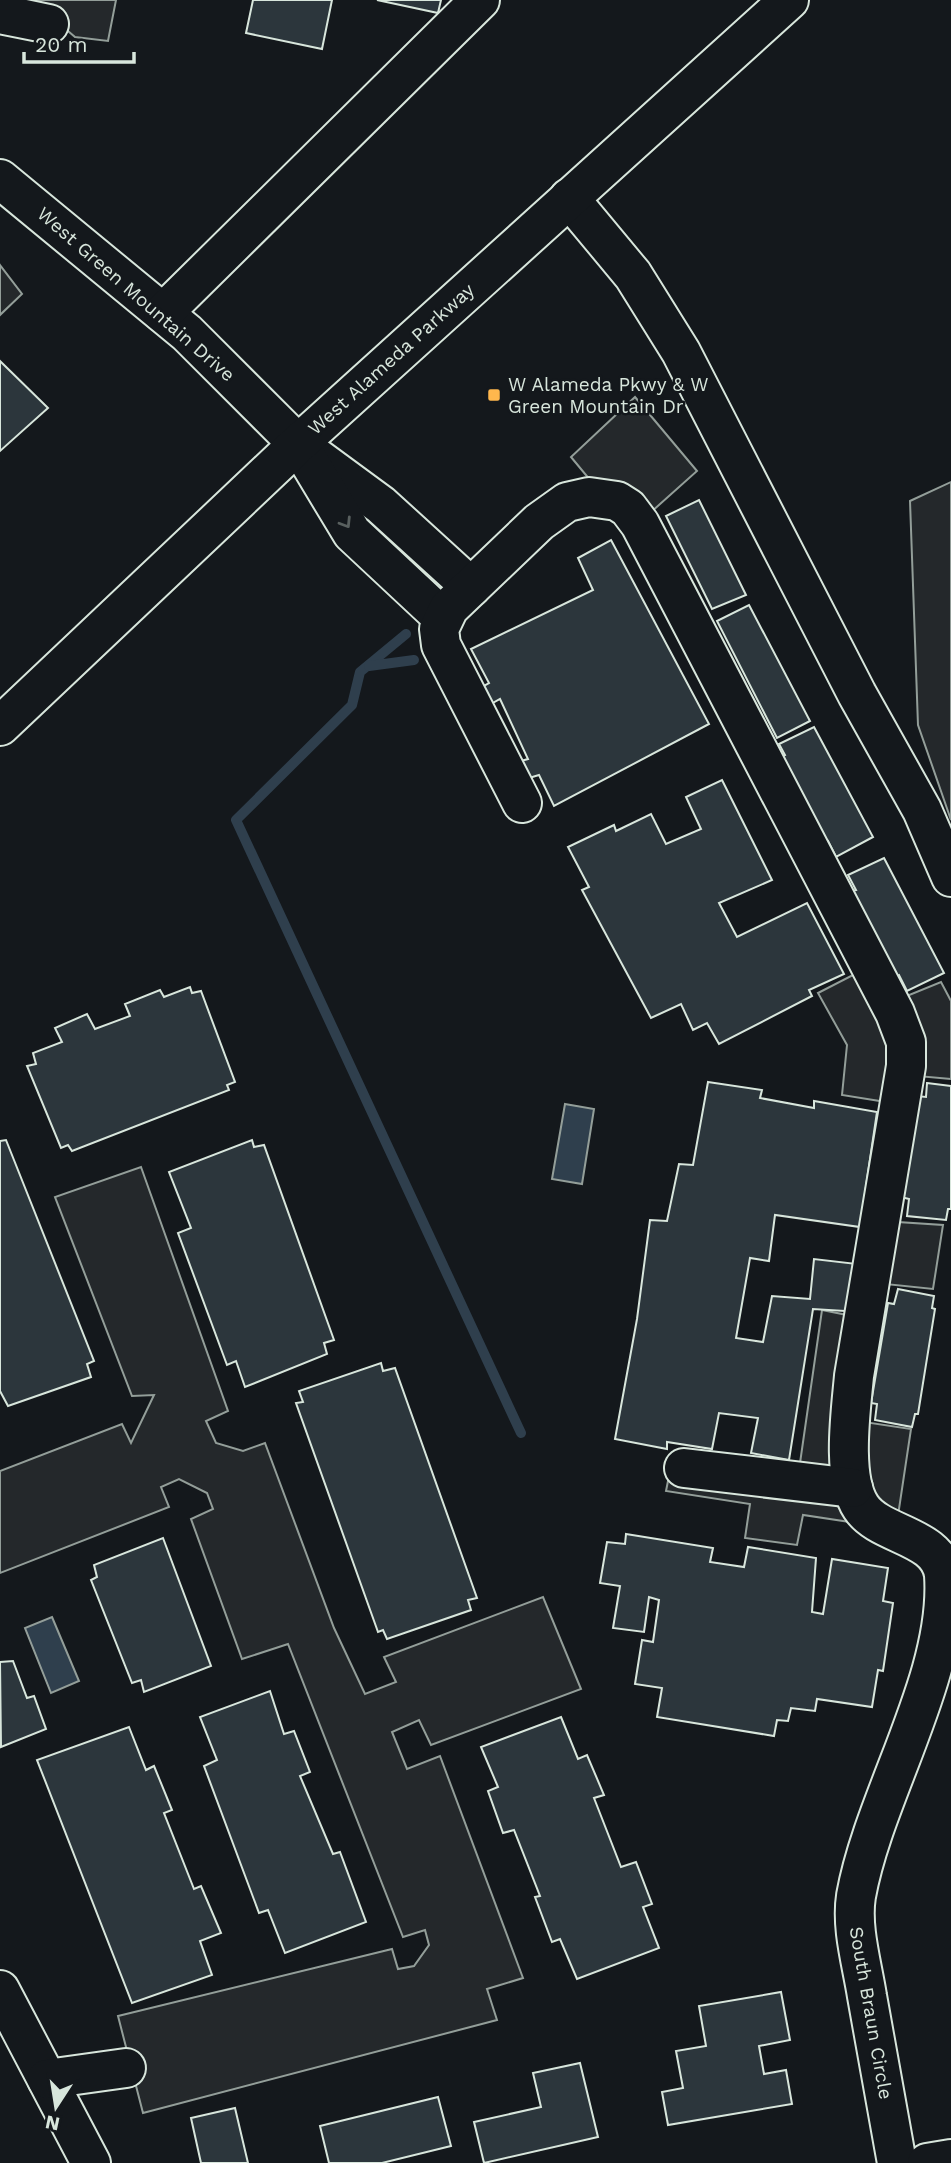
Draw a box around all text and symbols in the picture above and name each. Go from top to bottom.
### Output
scale bar [24,21,135,65]
text: 20 m [35,32,87,57]
street label: West Green Mountain Drive [32,202,240,386]
street label: West Alameda Parkway [303,278,479,440]
place label: W Alameda Pkwy & W Green Mountain Dr [508,373,709,418]
marker: W Alameda Pkwy & W Green Mountain Dr [486,387,502,403]
one-way arrow [338,515,351,528]
street label: South Braun Circle [844,1925,898,2101]
north arrow [21,2072,91,2142]
text: N [43,2110,62,2136]

